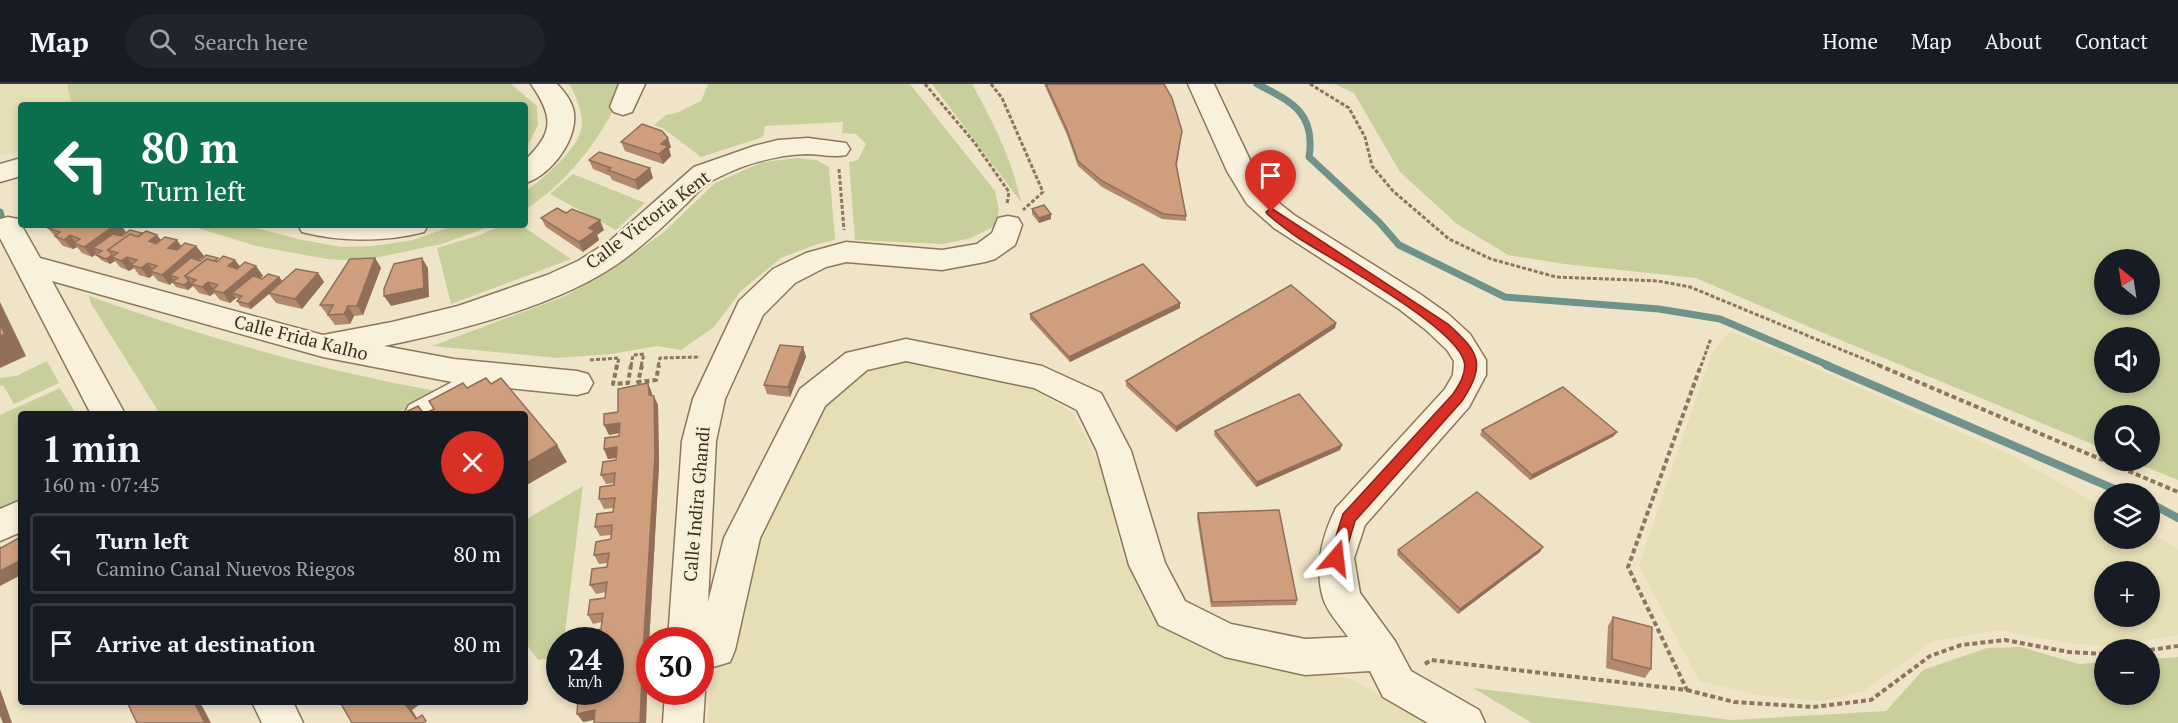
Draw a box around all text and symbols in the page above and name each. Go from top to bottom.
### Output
search box [125,14,545,68]
text: Map [30,23,89,60]
icon: search [146,25,179,58]
text: Search here [194,27,308,56]
text: Home [1822,27,1878,55]
text: Map [1911,27,1952,55]
text: About [1985,27,2042,55]
text: Contact [2075,27,2148,55]
text: 80 m [141,119,239,175]
icon: left [42,126,120,204]
pin [1245,150,1296,212]
icon: arrive [1254,159,1287,192]
street label: Calle Victoria Kent [580,164,715,274]
text: Turn left [141,173,246,209]
north arrow [2094,249,2160,315]
map controls [2094,249,2160,705]
street label: Calle Frida Kalho [232,309,371,365]
button: sound [2094,327,2160,393]
button: search [2094,405,2160,471]
text: 1 min [42,425,140,472]
street label: Calle Indira Ghandi [677,425,715,583]
button: close [441,431,504,494]
text: 160 m · 07:45 [42,471,160,498]
button: layers [2094,483,2160,549]
text: Turn left [96,526,189,555]
position arrow [1304,526,1368,590]
icon: left [45,537,78,570]
text: 80 m [453,539,501,568]
text: Camino Canal Nuevos Riegos [96,555,355,582]
button: + [2094,561,2160,627]
icon: arrive [45,627,78,660]
speed limit sign: 30 [636,627,714,705]
text: Arrive at destination [96,629,315,658]
text: 80 m [453,629,501,658]
text: 24 [568,639,602,679]
button: − [2094,639,2160,705]
text: km/h [568,671,602,691]

